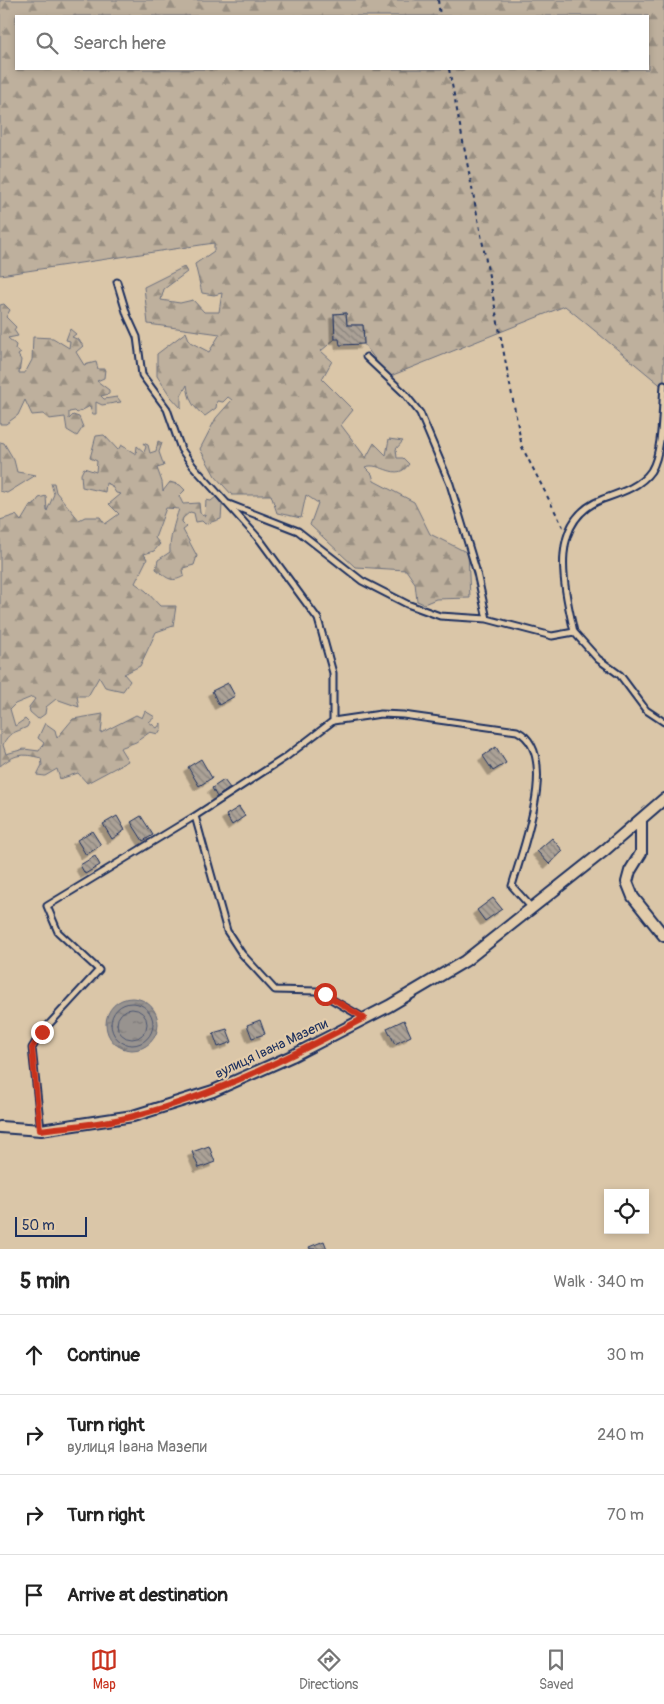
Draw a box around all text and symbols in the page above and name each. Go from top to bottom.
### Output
search box [15,15,649,70]
icon: search [33,29,61,57]
text: Search here [73,31,166,55]
route start [314,983,337,1006]
street label: вулиця Івана Мазепи [212,1015,330,1082]
route end [31,1021,54,1044]
map controls [604,1189,649,1234]
button: locate [604,1189,649,1234]
scale bar [15,1214,88,1237]
text: 50 m [22,1217,55,1234]
text: 5 min [20,1268,70,1295]
text: Walk · 340 m [553,1272,644,1292]
icon: ahead [20,1341,48,1369]
text: Continue [67,1343,140,1367]
text: 30 m [606,1345,644,1365]
text: Turn right [67,1413,145,1437]
icon: right [20,1421,48,1449]
text: 240 m [597,1425,644,1445]
text: вулиця Івана Мазепи [67,1437,207,1457]
icon: right [20,1501,48,1529]
text: Turn right [67,1503,145,1527]
text: 70 m [607,1505,644,1525]
icon: arrive [20,1581,48,1609]
text: Arrive at destination [67,1583,228,1607]
tab: Map [90,1646,118,1693]
tab: Directions [299,1646,358,1693]
tab: Saved [539,1646,574,1693]

